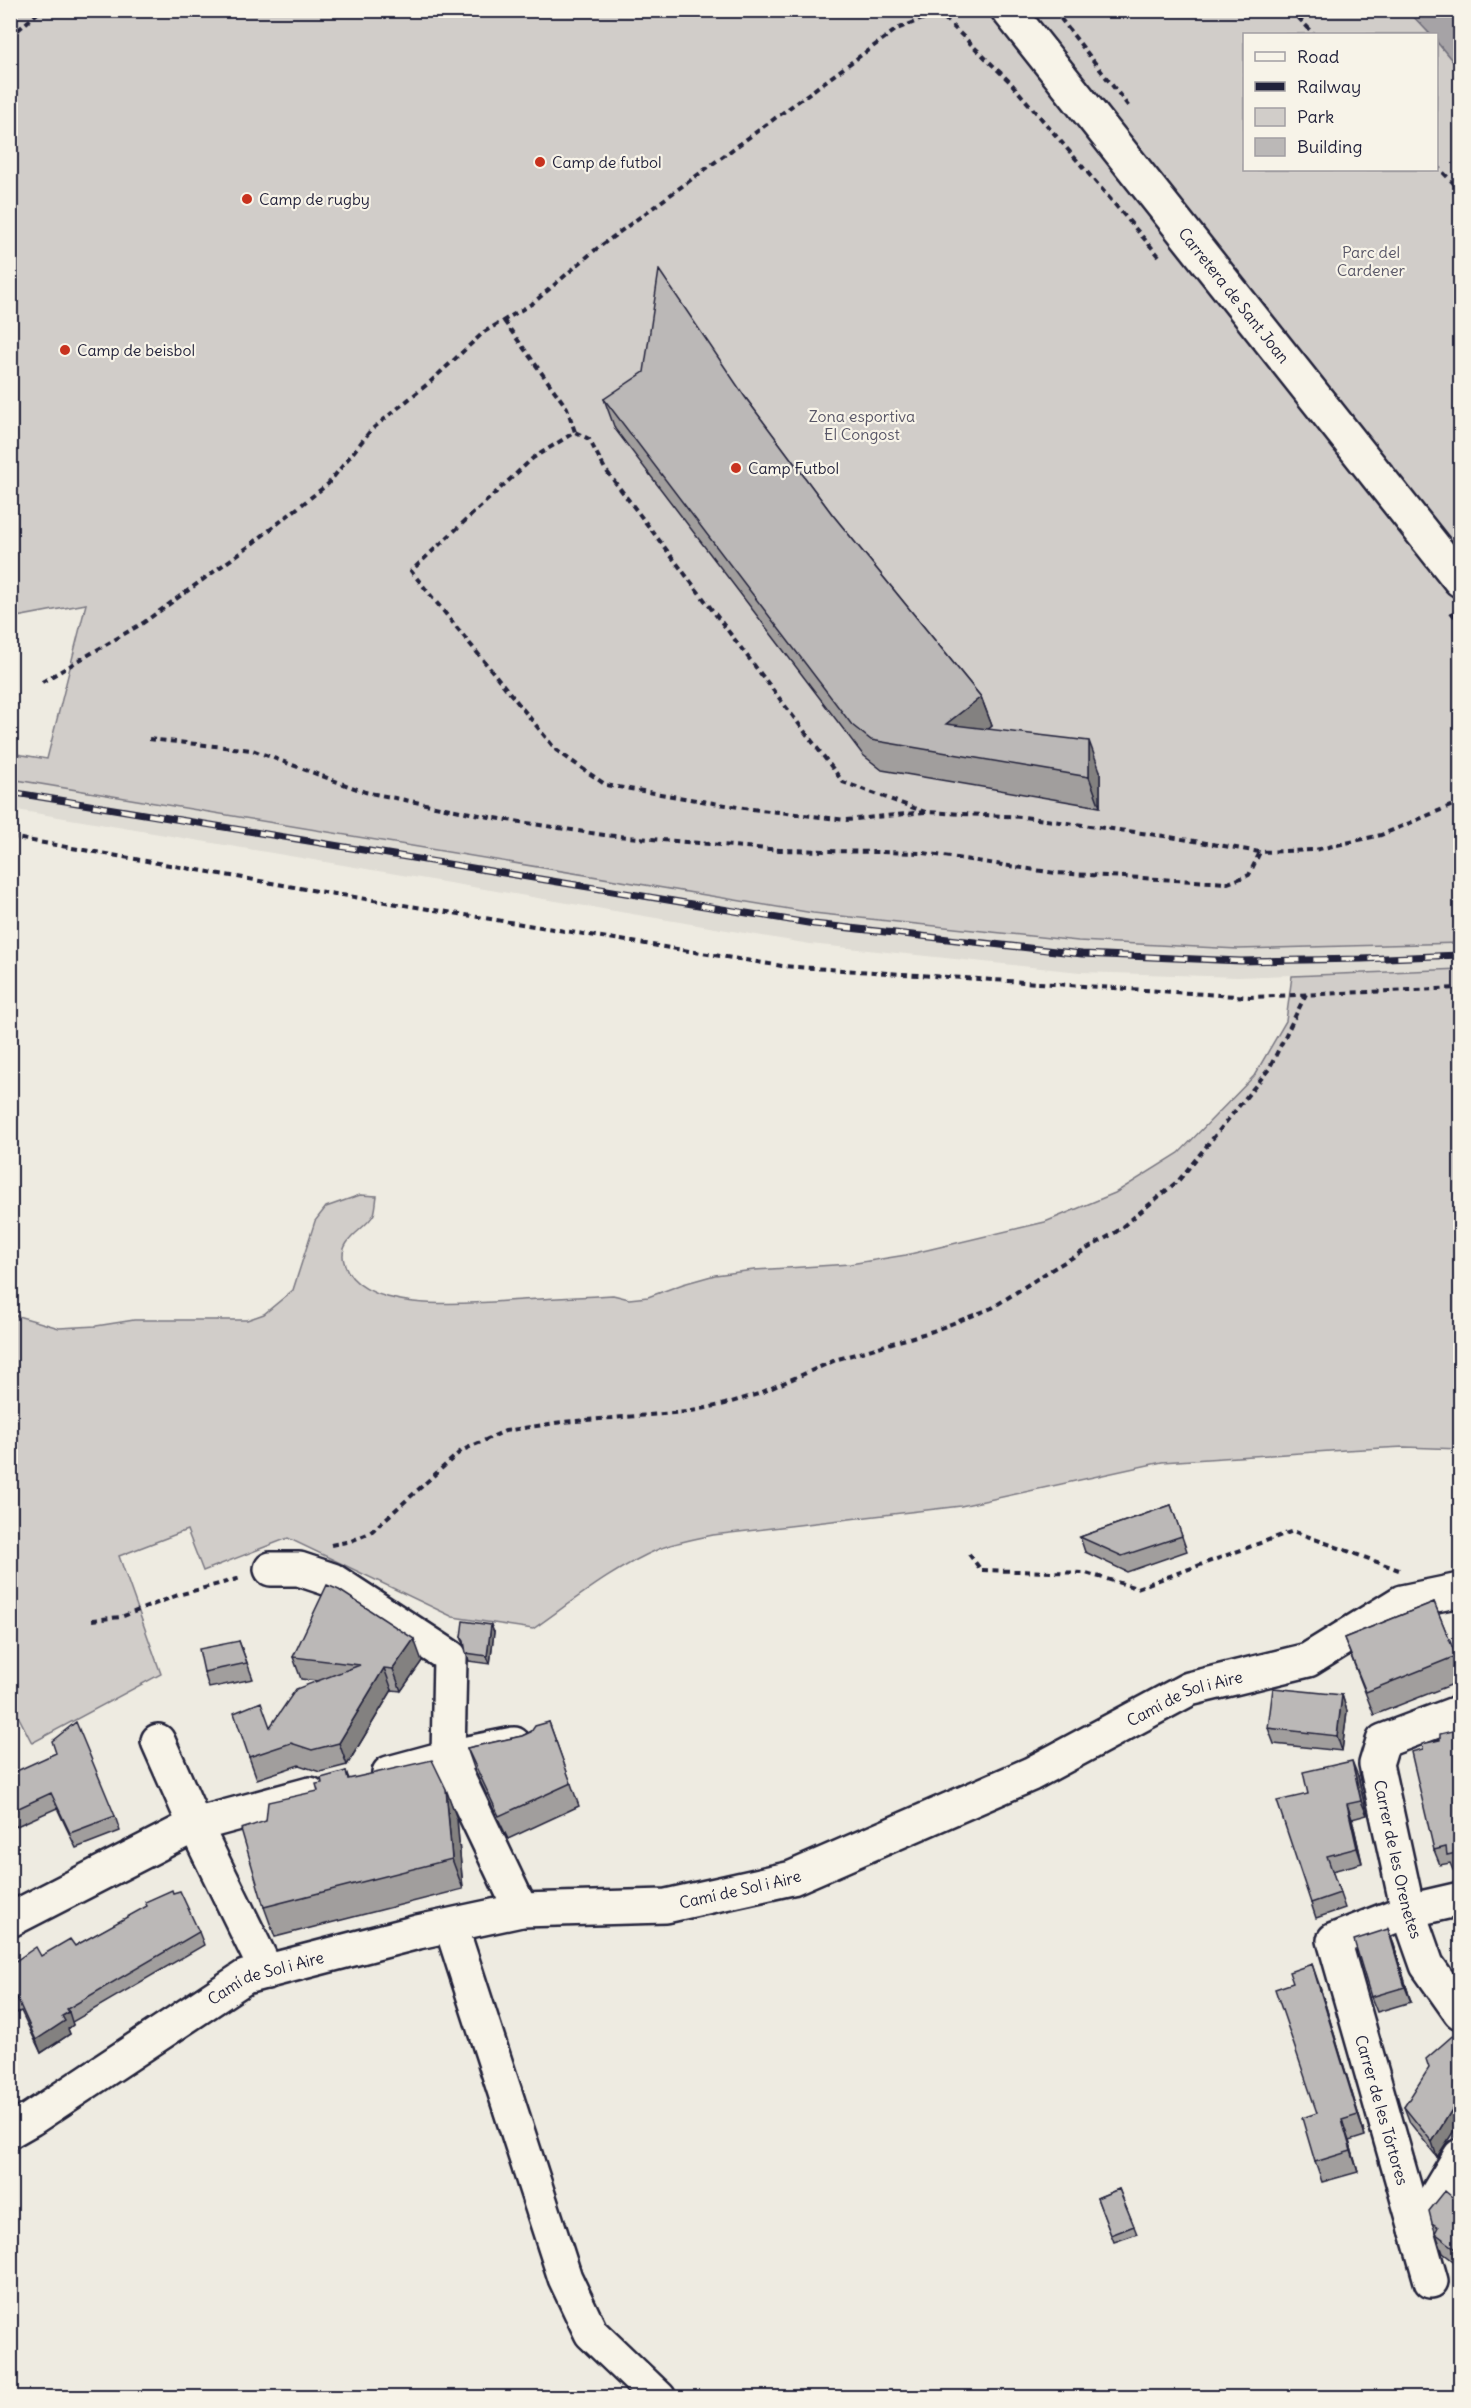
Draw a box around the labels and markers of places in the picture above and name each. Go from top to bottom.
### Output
place label: Camp de futbol [552,152,662,172]
marker: Camp de futbol [533,155,547,169]
place label: Camp de rugby [259,189,370,209]
marker: Camp de rugby [240,192,254,206]
place label: Camp de beisbol [77,340,195,360]
marker: Camp de beisbol [58,343,72,357]
place label: Camp Futbol [748,458,839,478]
marker: Camp Futbol [729,461,743,475]

